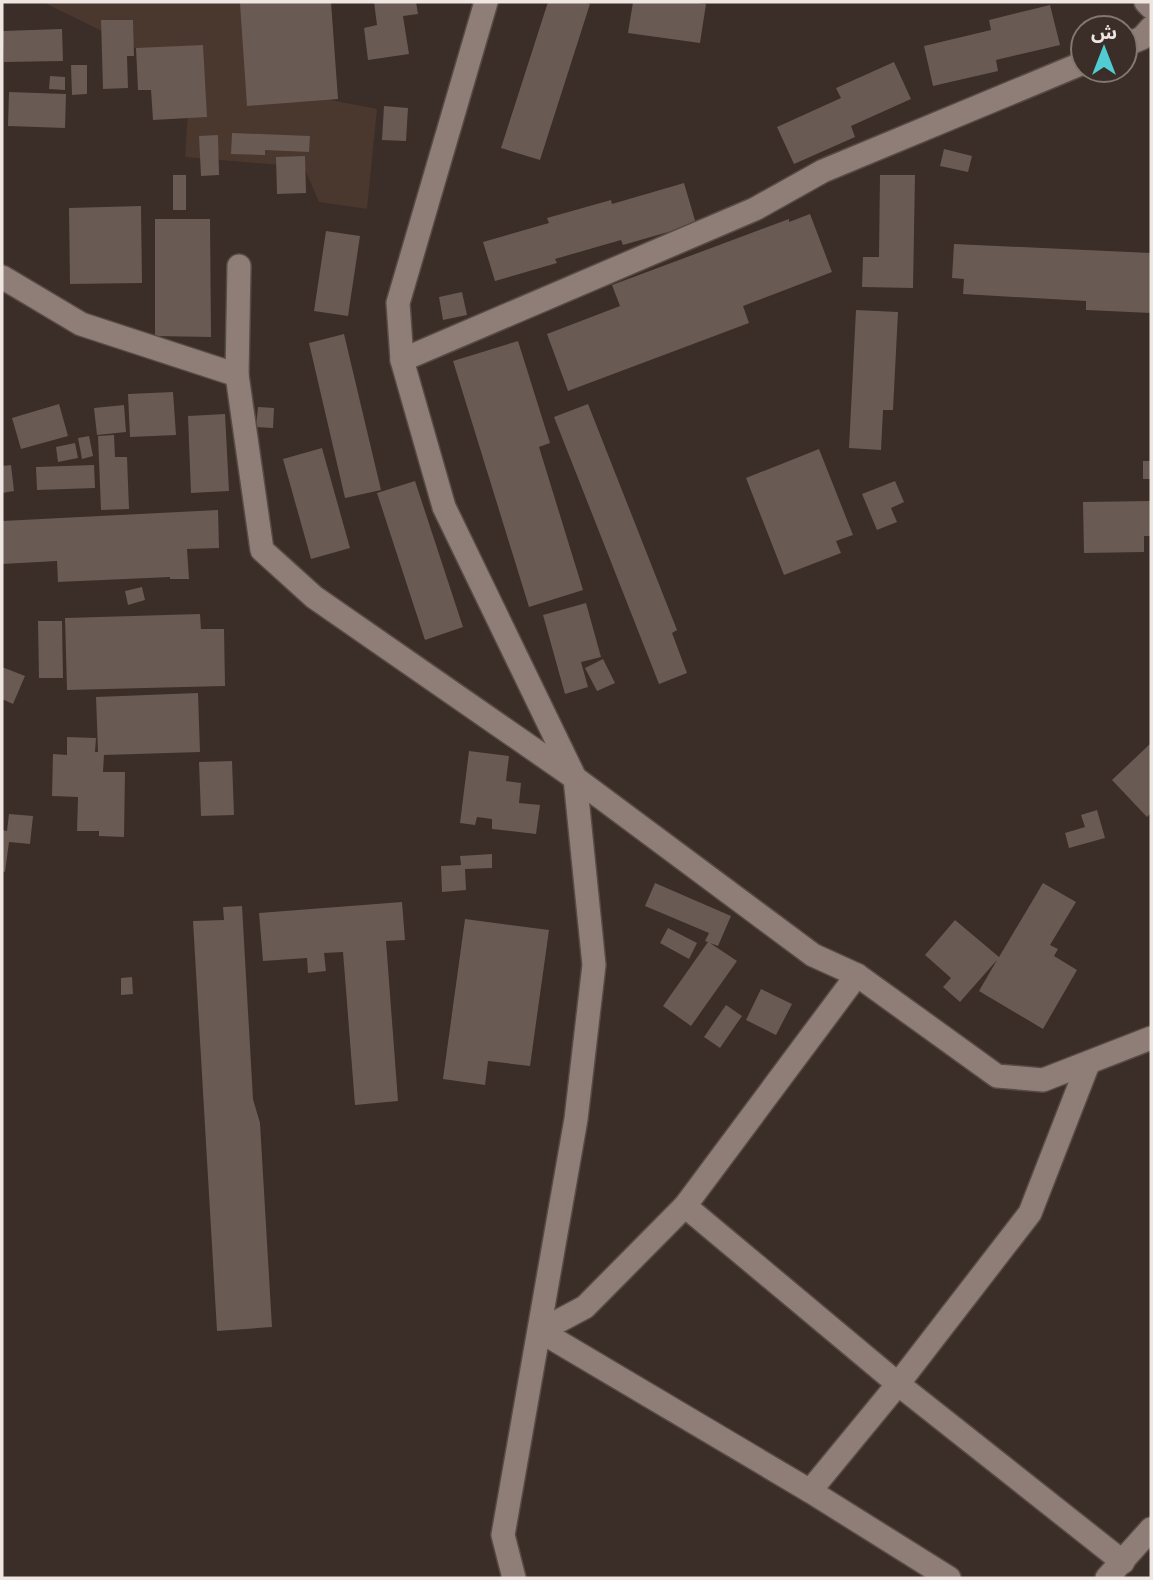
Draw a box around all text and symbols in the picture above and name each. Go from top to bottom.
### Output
north arrow [1069,14,1139,84]
text: ش [1091,20,1117,47]

